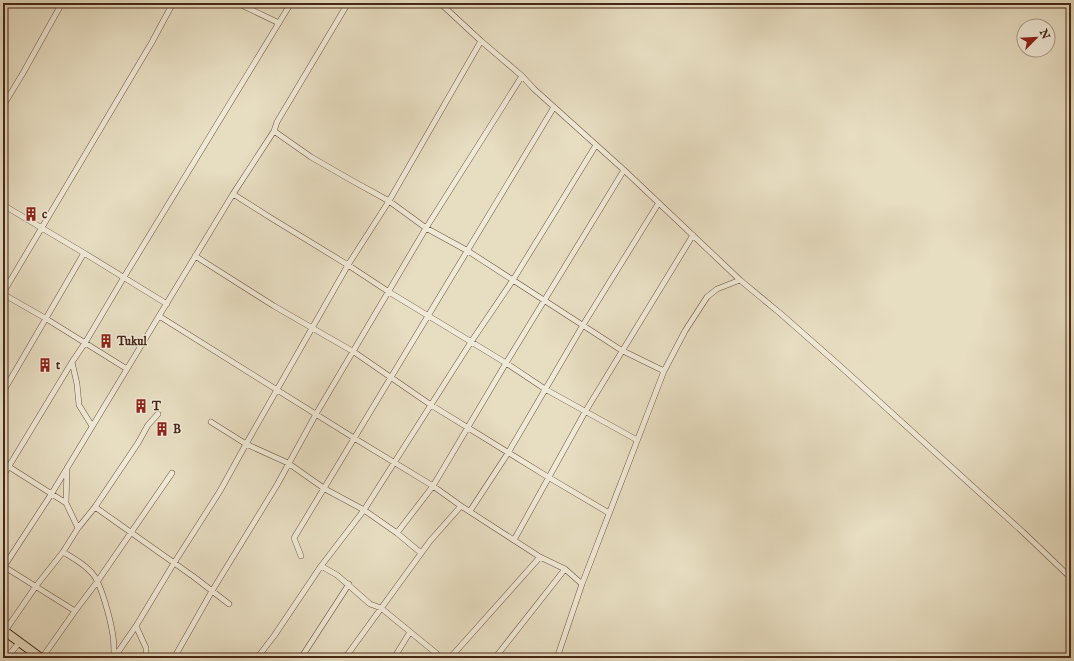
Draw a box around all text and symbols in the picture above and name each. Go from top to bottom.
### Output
north arrow [1016,18,1056,58]
text: N [1035,26,1053,42]
building icon: c [23,206,39,222]
place label: c [42,207,48,222]
building icon: Tukul [98,333,114,349]
place label: Tukul [116,334,148,349]
building icon: t [37,357,53,373]
place label: t [55,358,61,373]
building icon: T [133,398,149,414]
place label: T [151,399,161,414]
building icon: B [154,421,170,437]
place label: B [173,422,181,437]

